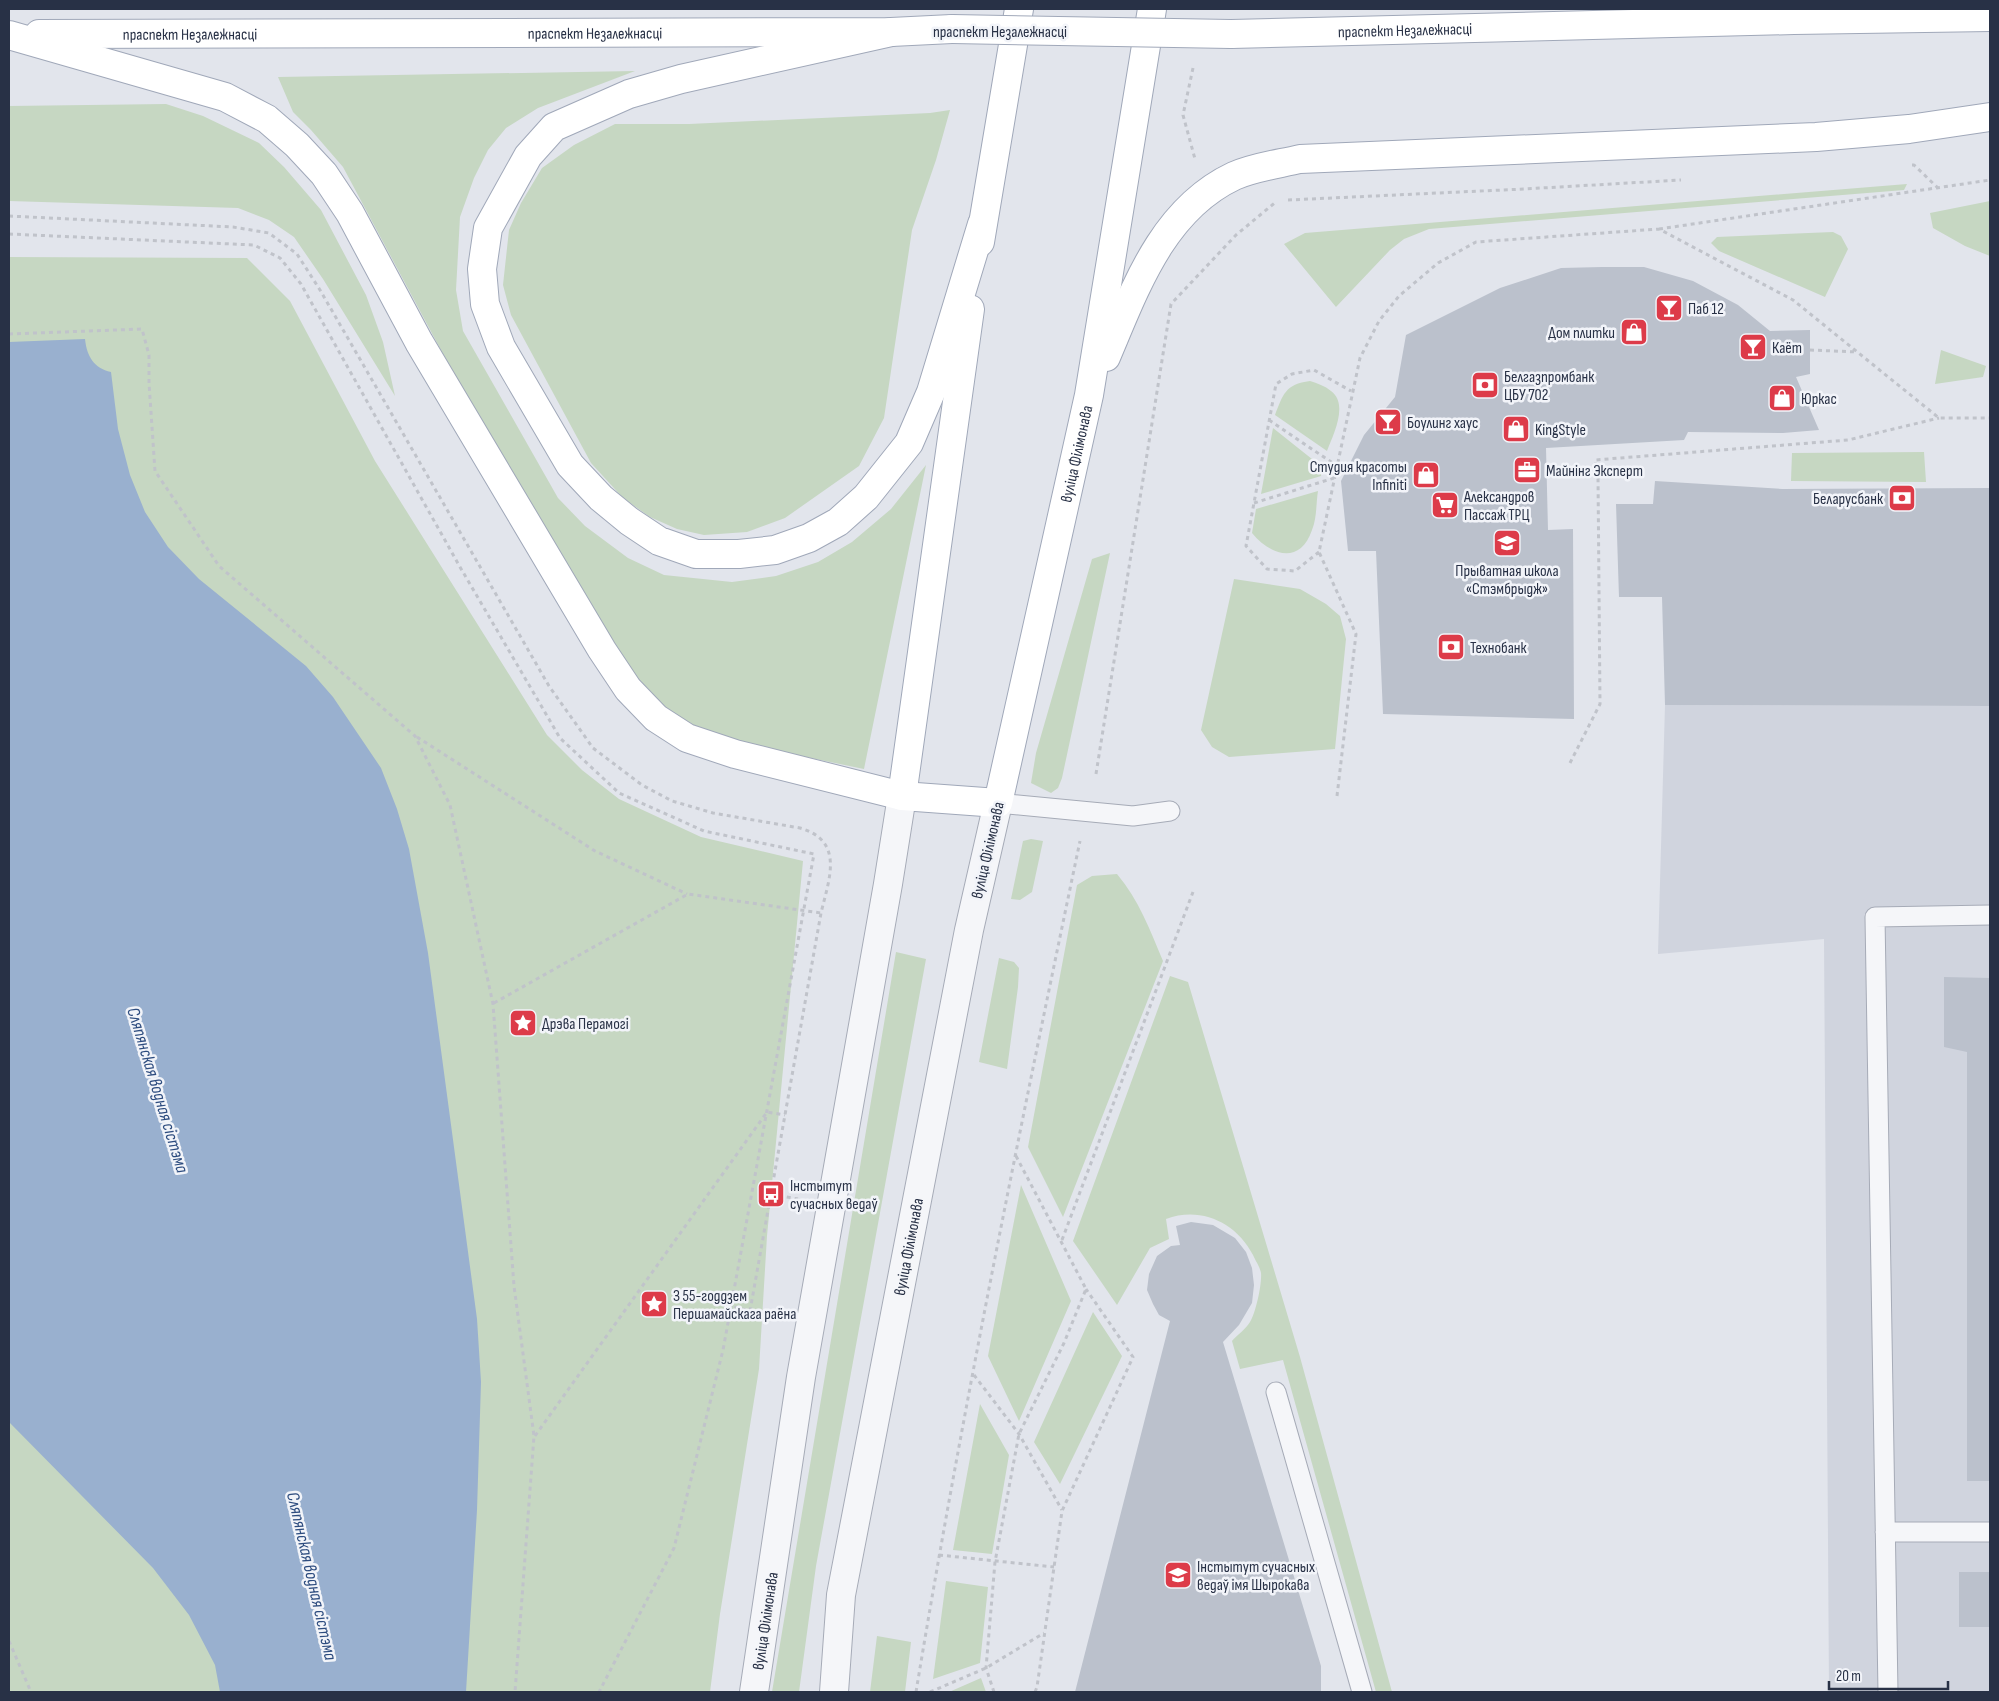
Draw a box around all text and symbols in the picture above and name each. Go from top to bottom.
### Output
street label: праспект Незалежнасці [1338,20,1472,42]
street label: праспект Незалежнасці [933,23,1067,42]
street label: праспект Незалежнасці [123,25,257,45]
street label: праспект Незалежнасці [528,25,662,44]
bar icon: Паб 12 [1654,293,1684,323]
place label: Паб 12 [1688,300,1724,319]
shop icon: Дом плитки [1619,317,1649,347]
place label: Дом плитки [1548,324,1615,343]
bar icon: Каёт [1738,332,1768,362]
place label: Каёт [1772,339,1802,358]
place label: Белгазпромбанк ЦБУ 702 [1504,368,1595,405]
bank icon: Белгазпромбанк ЦБУ 702 [1470,370,1500,400]
shop icon: Юркас [1767,383,1797,413]
place label: Юркас [1801,390,1837,409]
street label: вуліца Філімонава [1057,404,1097,504]
bar icon: Боулинг хаус [1373,407,1403,437]
place label: Боулинг хаус [1407,414,1478,433]
shop icon: KingStyle [1501,414,1531,444]
place label: KingStyle [1535,421,1586,440]
office icon: Майнінг Эксперт [1512,455,1542,485]
place label: Студия красоты Infiniti [1310,458,1407,495]
shop icon: Студия красоты Infiniti [1411,460,1441,490]
place label: Майнінг Эксперт [1546,462,1643,481]
bank icon: Беларусбанк [1887,483,1917,513]
place label: Александров Пассаж ТРЦ [1463,488,1535,525]
supermarket icon: Александров Пассаж ТРЦ [1430,490,1460,520]
place label: Беларусбанк [1813,490,1884,509]
school or university icon: Прыватная школа «Стэмбрыдж» [1492,528,1522,558]
place label: Прыватная школа «Стэмбрыдж» [1455,562,1559,599]
bank icon: Технобанк [1436,632,1466,662]
place label: Технобанк [1470,639,1528,658]
street label: вуліца Філімонава [968,800,1009,901]
water label: Сляпянская водная сістэма [122,1005,193,1176]
place icon: Дрэва Перамогі [508,1008,538,1038]
place label: Дрэва Перамогі [542,1015,629,1034]
place label: Інстытут сучасных ведаў [790,1177,878,1214]
bus stop icon: Інстытут сучасных ведаў [756,1179,786,1209]
street label: вуліца Філімонава [891,1197,928,1297]
place label: З 55-годдзем Першамайскага раёна [673,1287,796,1324]
place icon: З 55-годдзем Першамайскага раёна [639,1289,669,1319]
water label: Сляпянская водная сістэма [282,1490,341,1663]
place label: Інстытут сучасных ведаў імя Шырокава [1197,1558,1315,1595]
school or university icon: Інстытут сучасных ведаў імя Шырокава [1163,1560,1193,1590]
street label: вуліца Філімонава [749,1571,783,1671]
scale bar [1829,1658,1948,1690]
text: 20 m [1836,1667,1861,1686]

